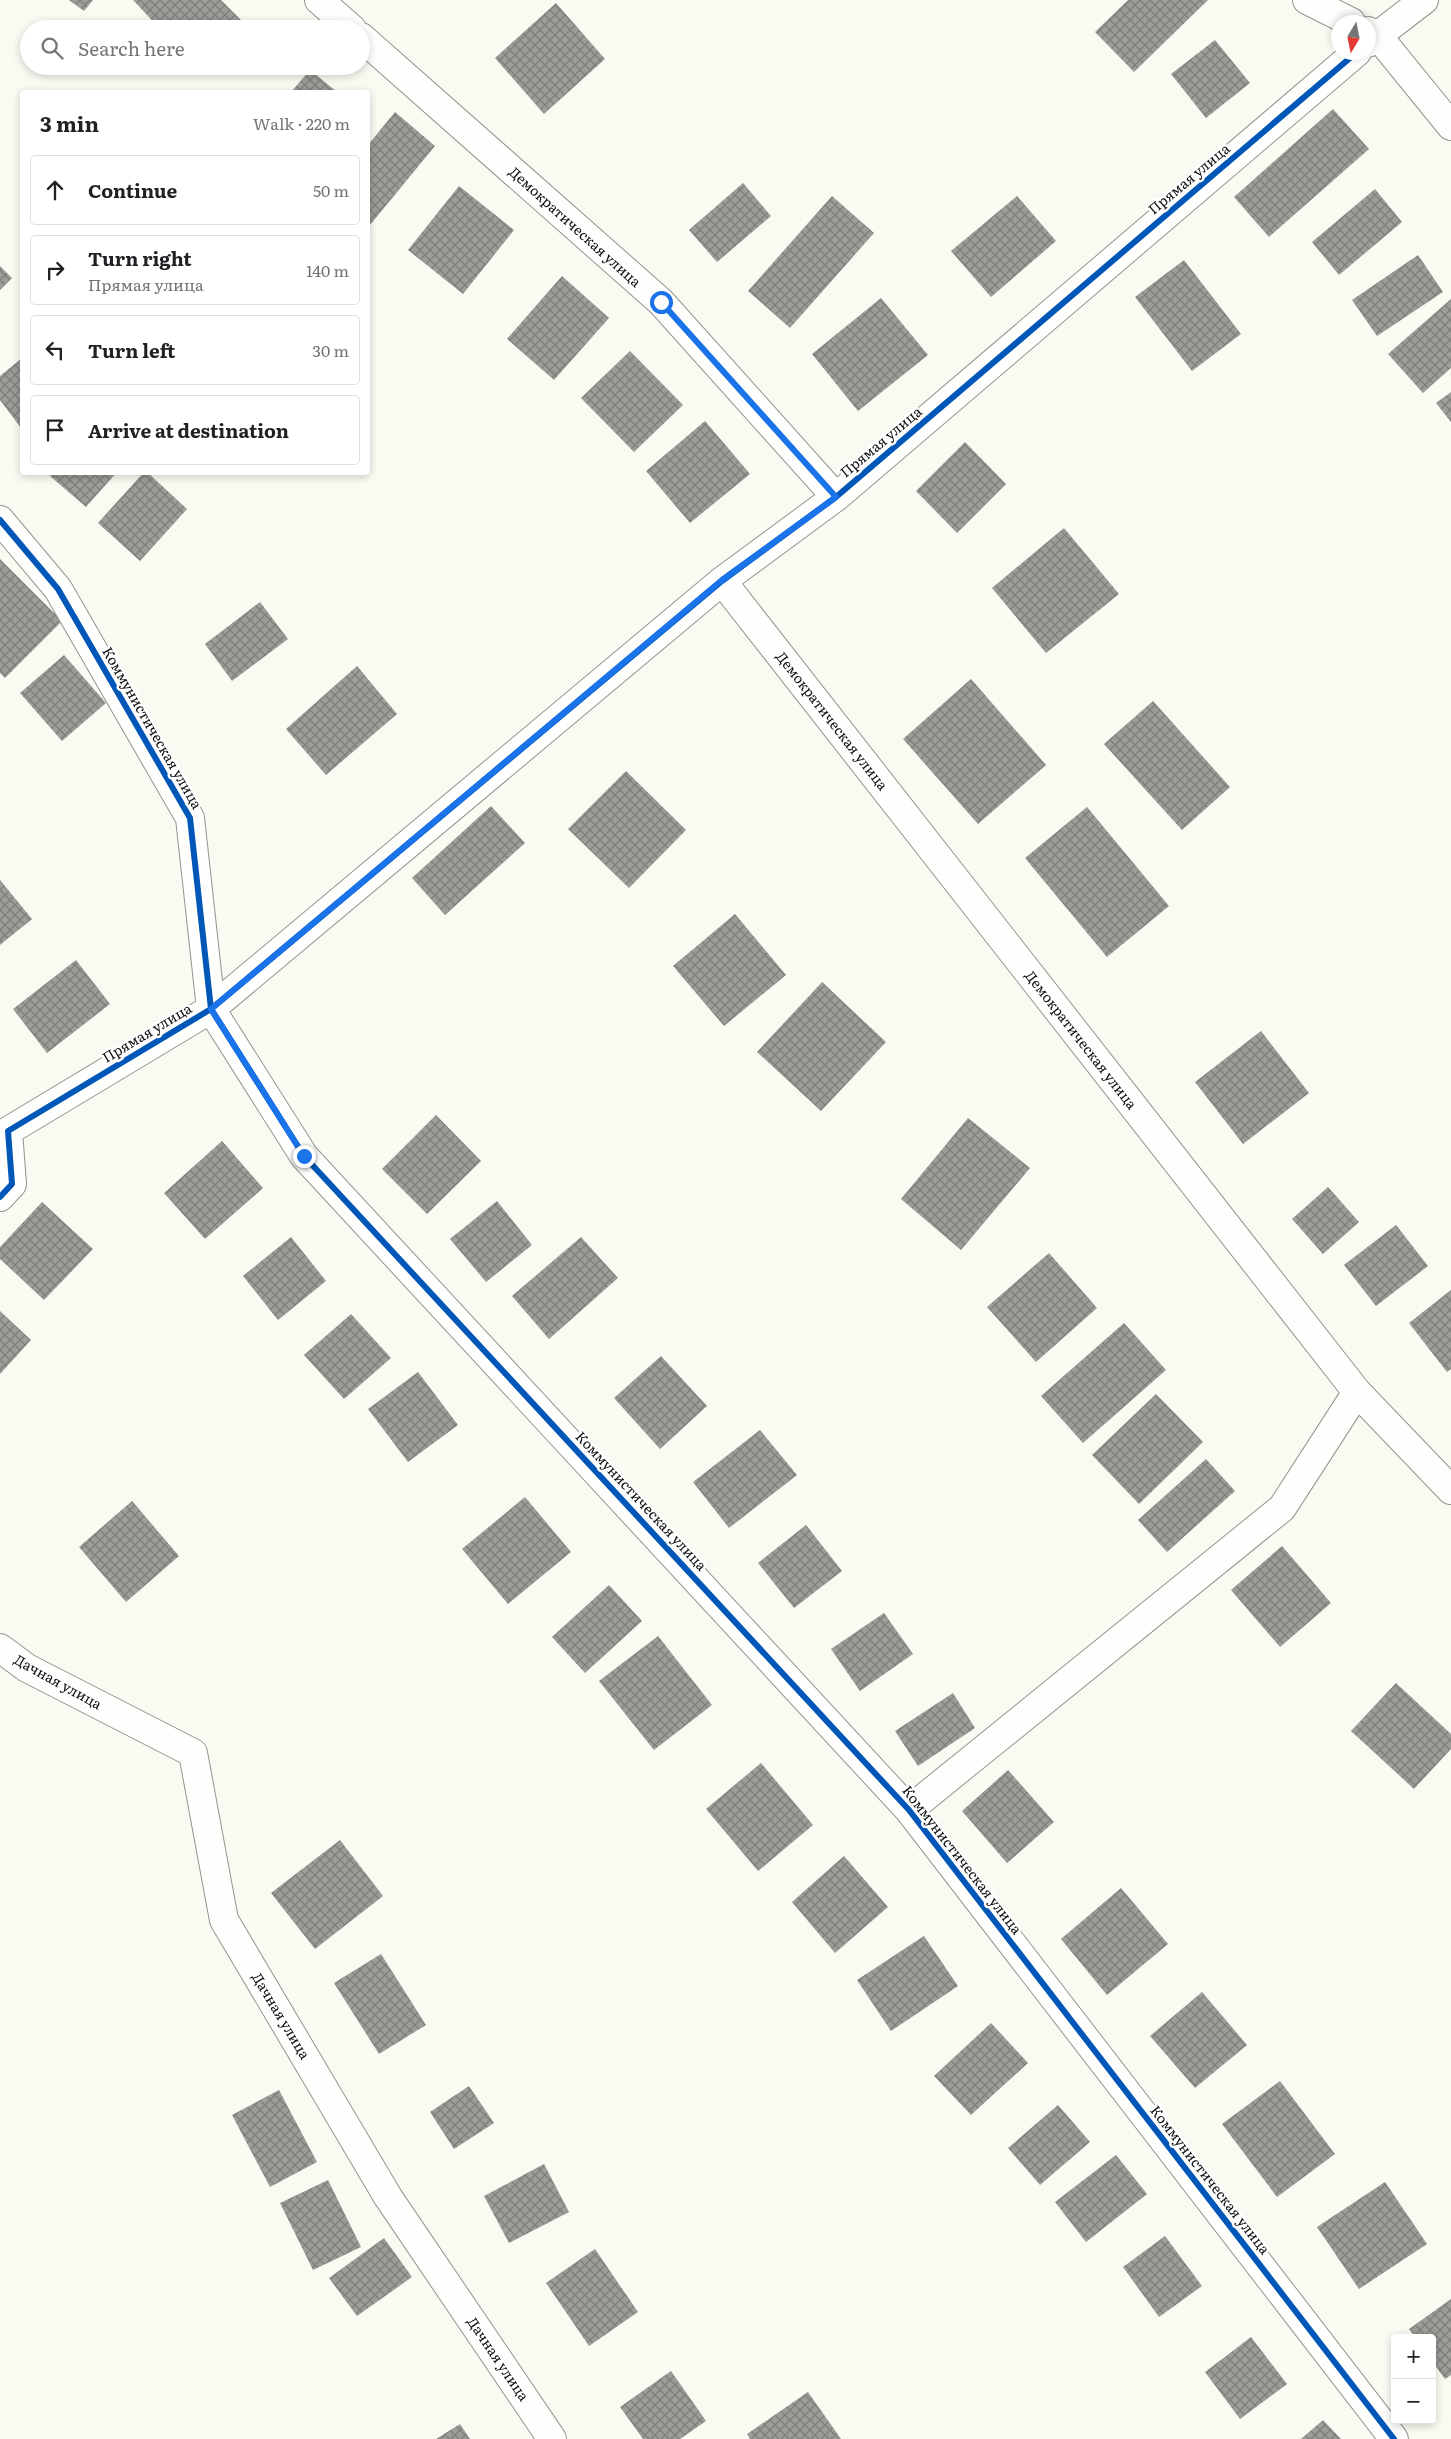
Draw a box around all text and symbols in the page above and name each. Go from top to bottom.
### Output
north arrow [1331,15,1376,60]
search box [20,20,370,75]
icon: search [38,34,66,62]
text: Search here [78,34,185,62]
text: 3 min [40,107,99,138]
text: Walk · 220 m [253,111,350,135]
street label: Прямая улица [1143,138,1234,218]
street label: Демократическая улица [505,162,646,291]
icon: ahead [41,176,69,204]
text: Continue [88,176,177,204]
text: 50 m [313,178,349,202]
text: Turn right [88,244,192,272]
icon: right [41,256,69,284]
text: 140 m [306,258,349,282]
text: Прямая улица [88,272,204,296]
route start [650,291,673,314]
icon: left [41,336,69,364]
text: Turn left [88,336,175,364]
text: 30 m [312,338,349,362]
street label: Прямая улица [835,401,926,481]
icon: arrive [41,416,69,444]
text: Arrive at destination [88,416,289,444]
street label: Коммунистическая улица [98,643,208,813]
street label: Демократическая улица [772,647,894,794]
street label: Демократическая улица [1021,966,1143,1113]
street label: Прямая улица [98,997,195,1067]
route end [293,1145,316,1168]
street label: Коммунистическая улица [572,1426,712,1575]
street label: Дачная улица [11,1649,106,1714]
street label: Коммунистическая улица [898,1781,1028,1938]
street label: Дачная улица [248,1969,316,2063]
street label: Коммунистическая улица [1146,2101,1276,2258]
street label: Дачная улица [463,2312,535,2405]
map controls [1391,2334,1436,2424]
button: + [1391,2334,1436,2379]
button: − [1391,2379,1436,2424]

